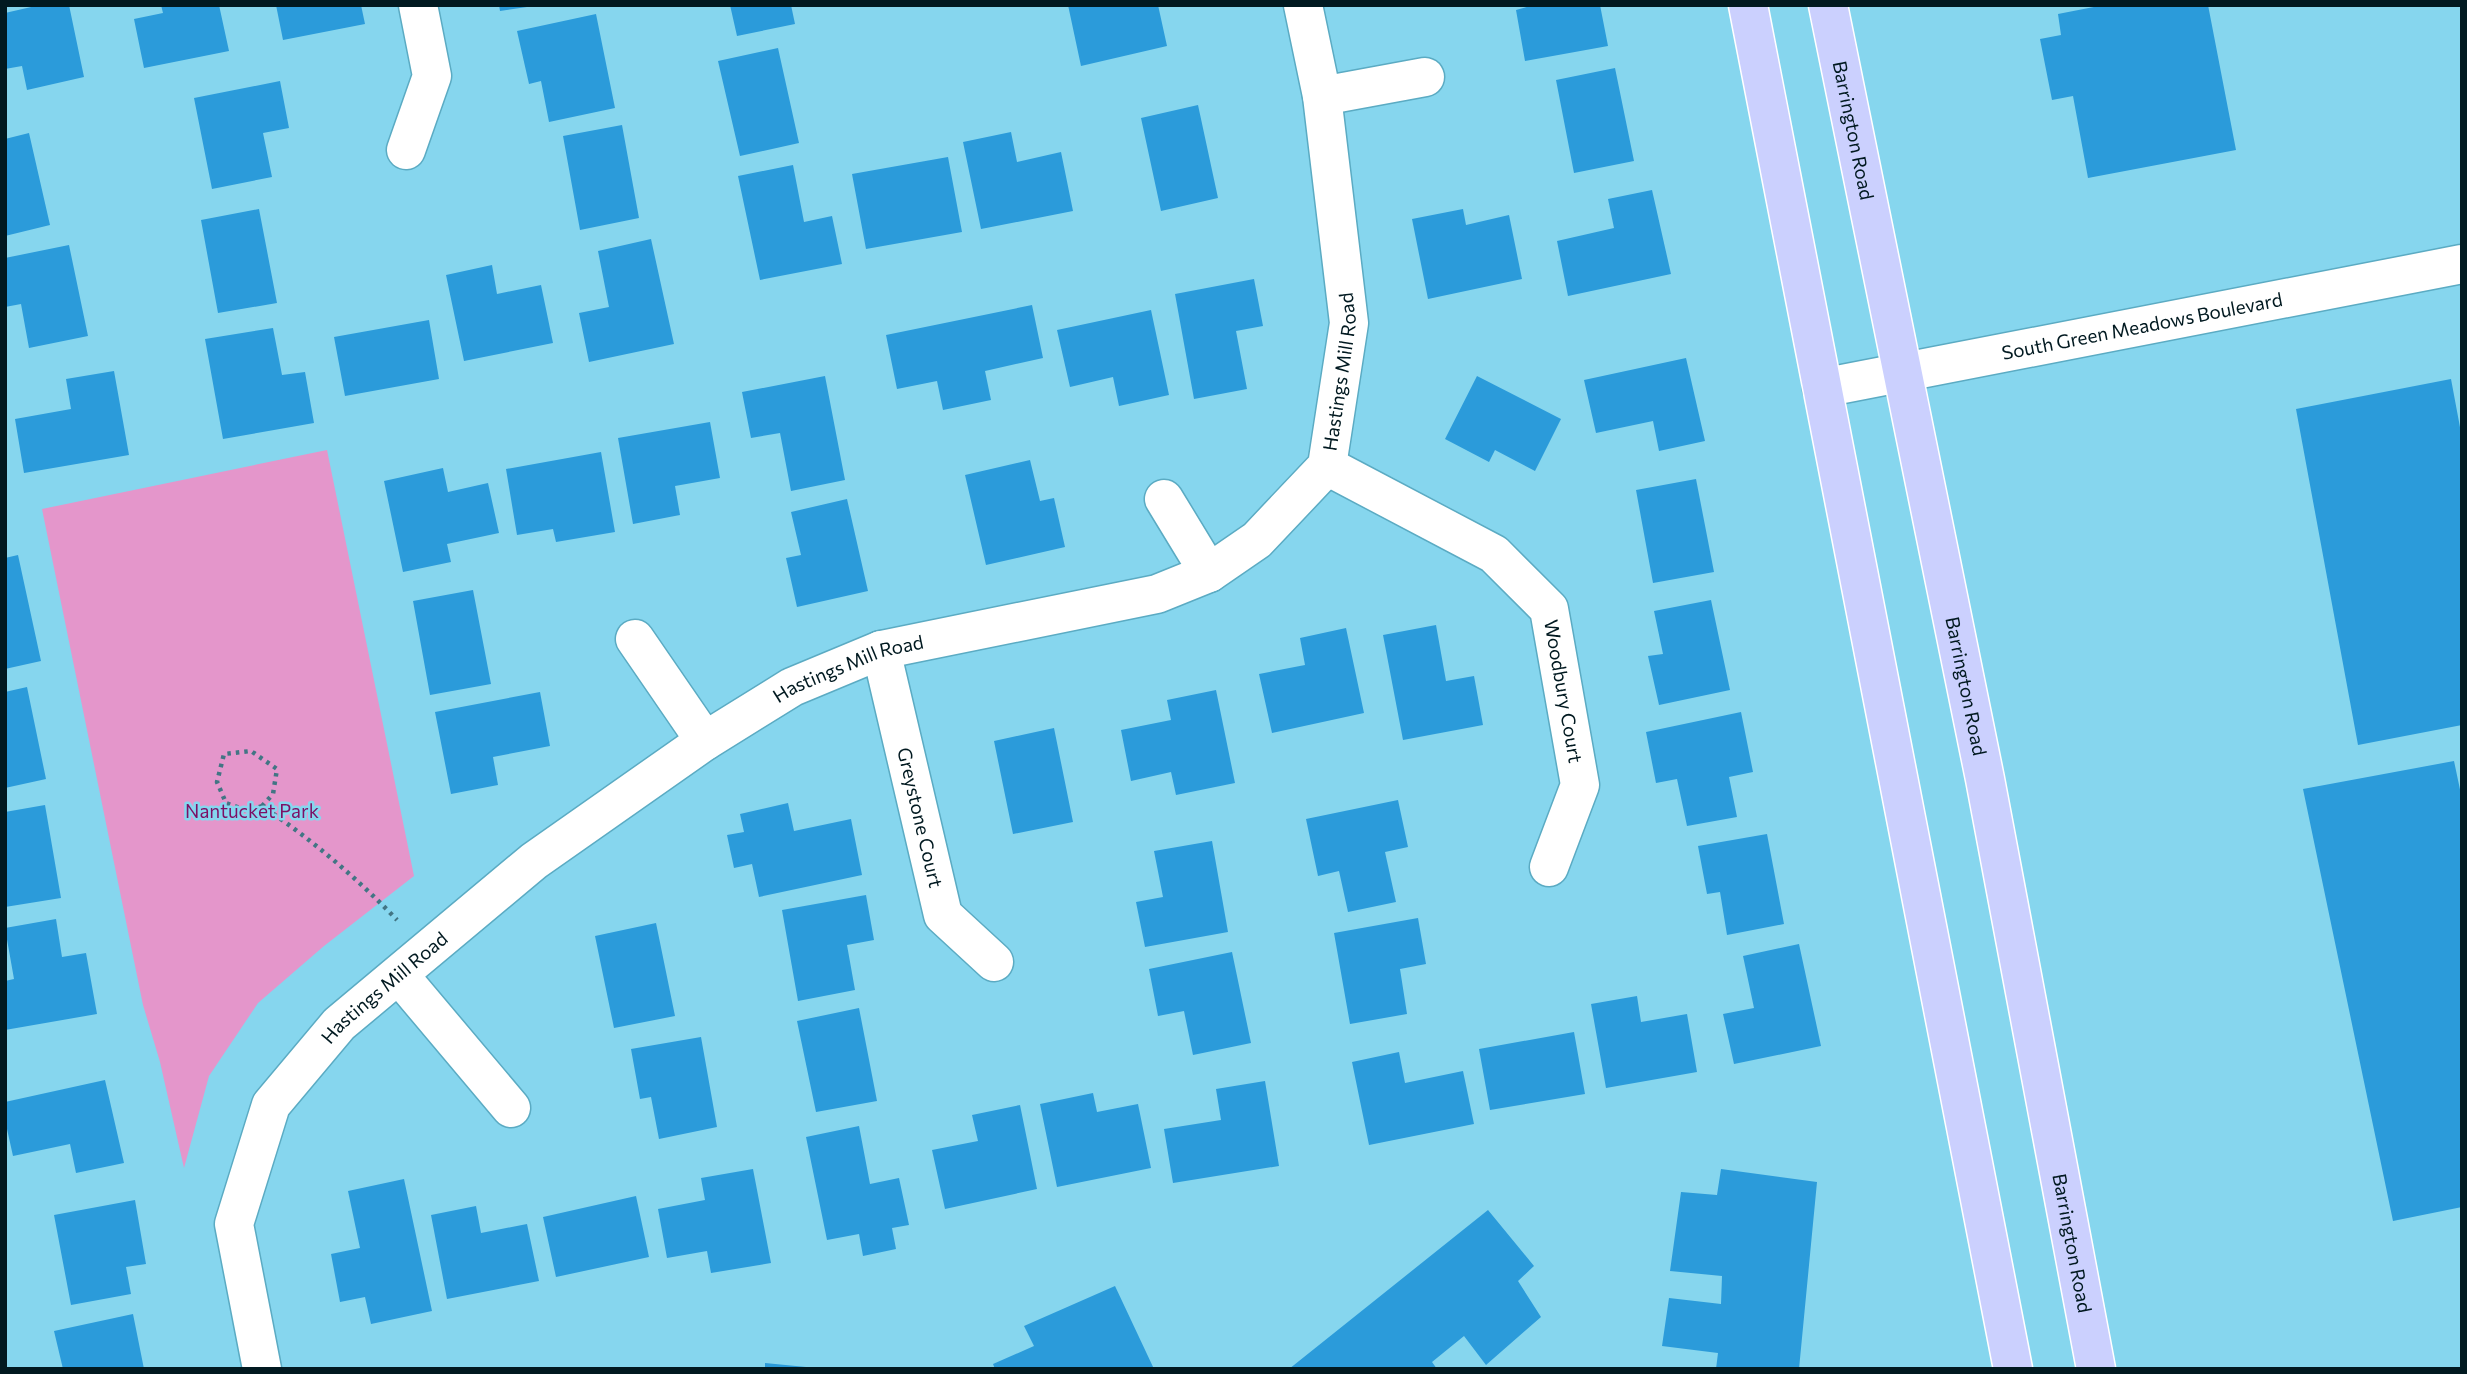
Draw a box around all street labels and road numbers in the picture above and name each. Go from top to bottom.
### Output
street label: Barrington Road [1829,59,1879,202]
street label: South Green Meadows Boulevard [2000,287,2284,364]
street label: Hastings Mill Road [1317,291,1360,452]
street label: Barrington Road [1941,614,1992,758]
street label: Woodbury Court [1540,618,1588,765]
street label: Hastings Mill Road [768,630,925,707]
street label: Greystone Court [893,745,948,890]
street label: Hastings Mill Road [316,926,452,1048]
street label: Barrington Road [2048,1171,2097,1315]

